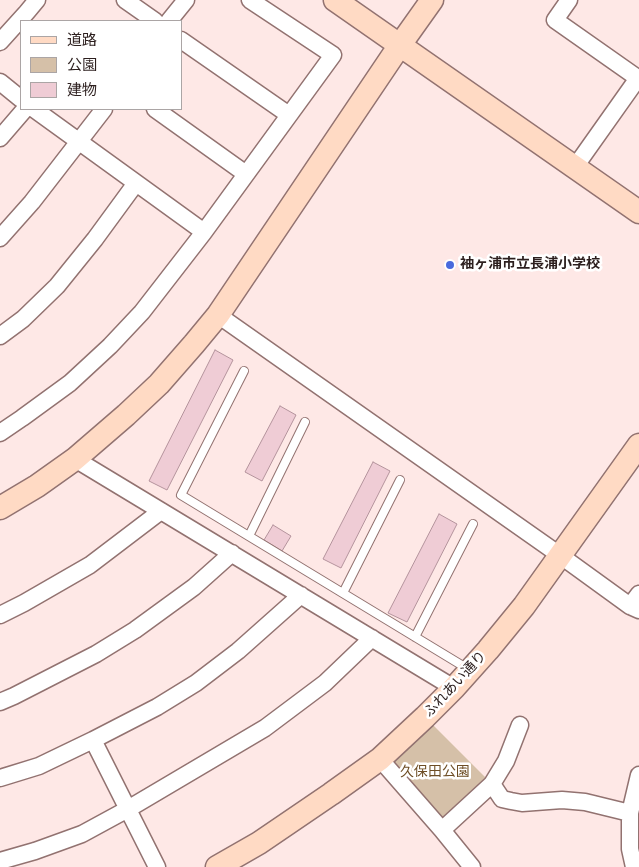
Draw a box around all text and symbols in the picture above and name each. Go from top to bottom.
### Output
legend [20,20,182,110]
text: 道路 [67,30,97,51]
text: 公園 [67,55,97,76]
text: 建物 [67,80,97,101]
place label: 袖ヶ浦市立長浦小学校 [460,257,600,273]
marker: 袖ヶ浦市立長浦小学校 [444,259,456,271]
street label: ふれあい通り [421,649,491,721]
park label: 久保田公園 [400,765,470,781]

